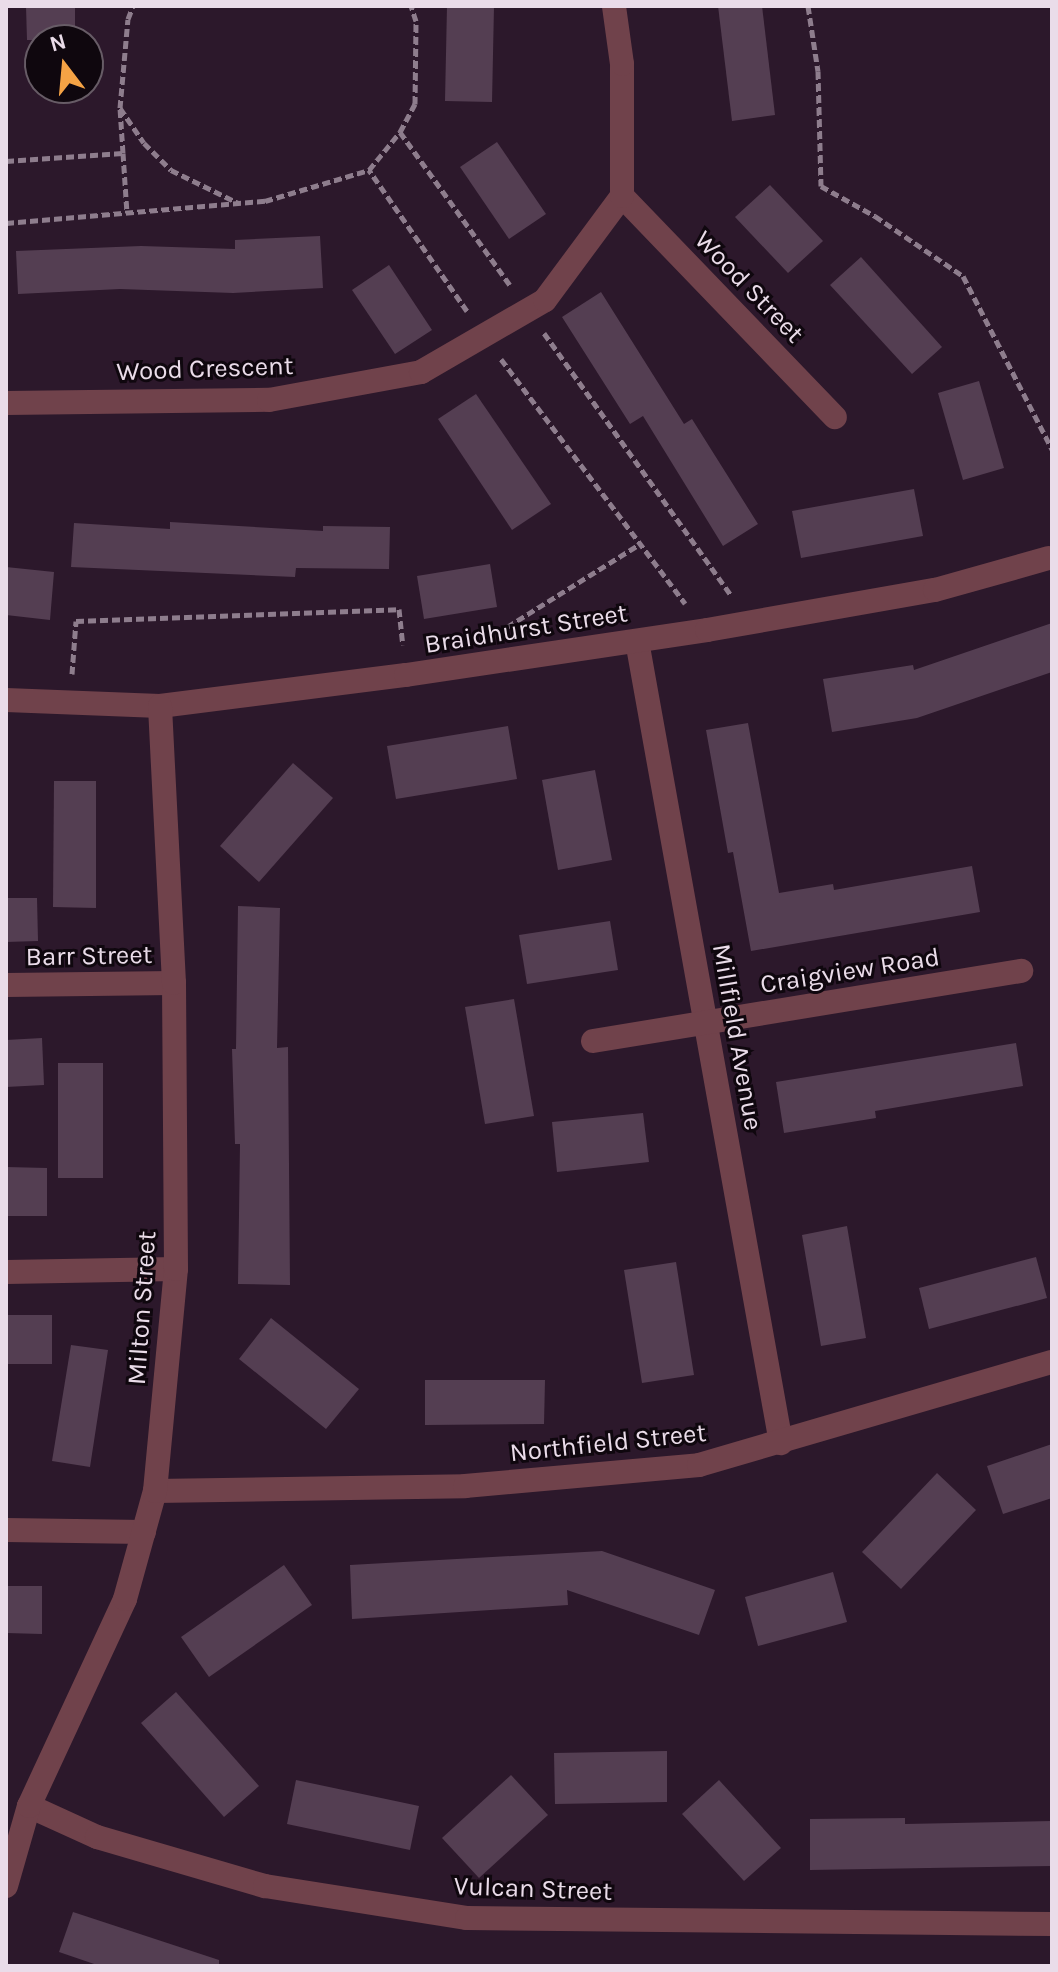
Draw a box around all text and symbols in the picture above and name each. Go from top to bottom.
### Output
north arrow [24,24,104,104]
text: N [47,28,69,58]
street label: Wood Street [688,224,810,350]
street label: Wood Crescent [116,350,294,388]
street label: Braidhurst Street [422,598,630,660]
street label: Barr Street [25,939,153,973]
street label: Millfield Avenue [705,941,769,1133]
street label: Craigview Road [758,941,942,1001]
street label: Milton Street [121,1230,163,1386]
street label: Northfield Street [508,1417,708,1469]
street label: Vulcan Street [453,1871,613,1907]

